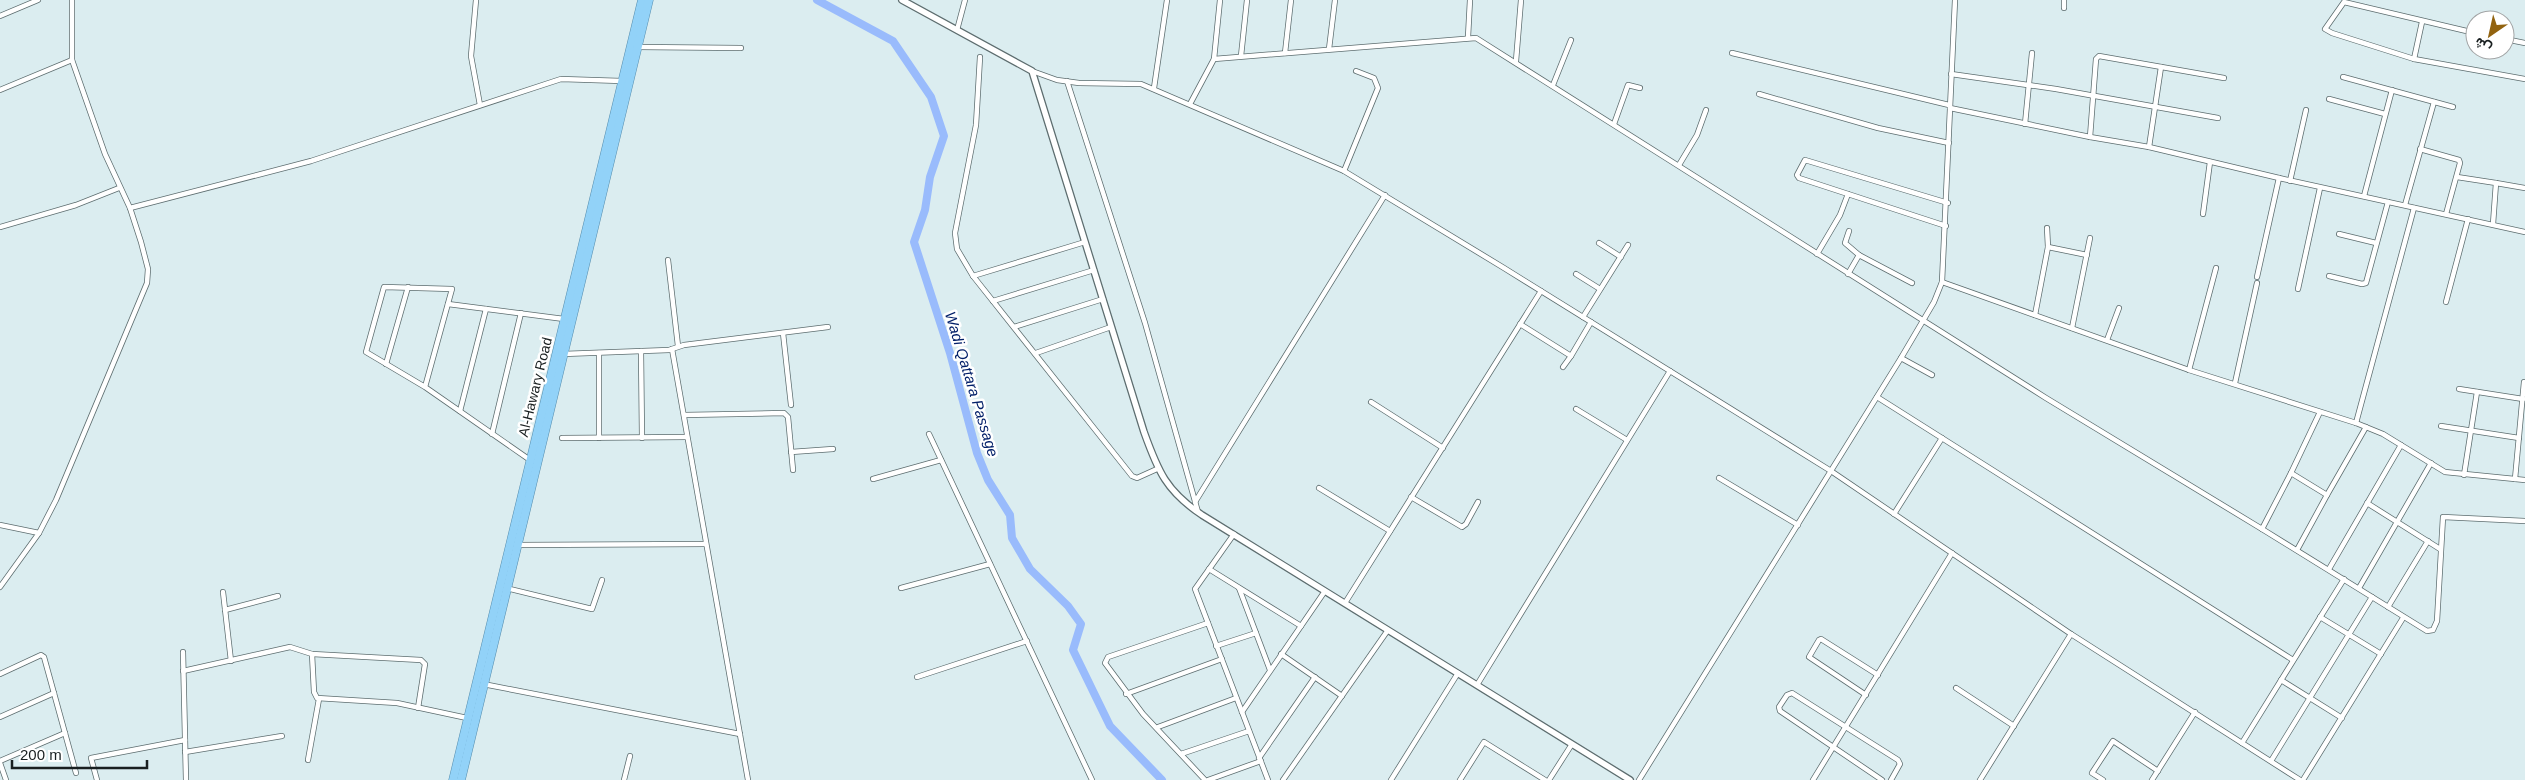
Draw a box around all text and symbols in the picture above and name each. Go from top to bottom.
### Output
north arrow [2465,10,2515,60]
text: ش [2471,34,2495,57]
water label: Wadi Qattara Passage [942,309,1002,459]
street label: Al-Hawary Road [515,336,555,438]
scale bar [12,738,148,770]
text: 200 m [20,746,62,763]

